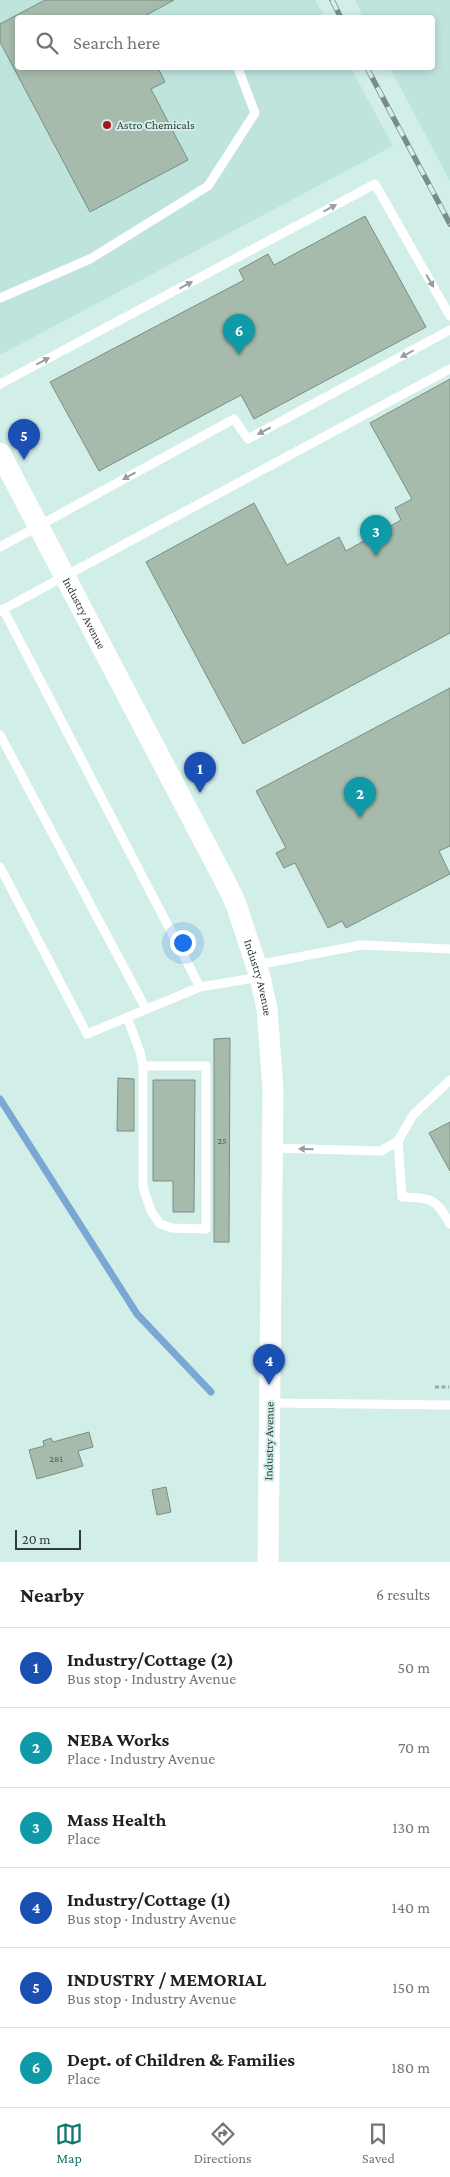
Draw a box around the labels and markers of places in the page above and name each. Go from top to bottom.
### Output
place label: Astro Chemicals [117,118,195,132]
marker: Astro Chemicals [101,119,113,131]
pin: 6 [223,314,255,355]
pin: 5 [8,419,40,460]
pin: 3 [360,515,392,556]
pin: 1 [184,752,216,793]
pin: 2 [344,777,376,818]
pin: 4 [253,1344,285,1385]

